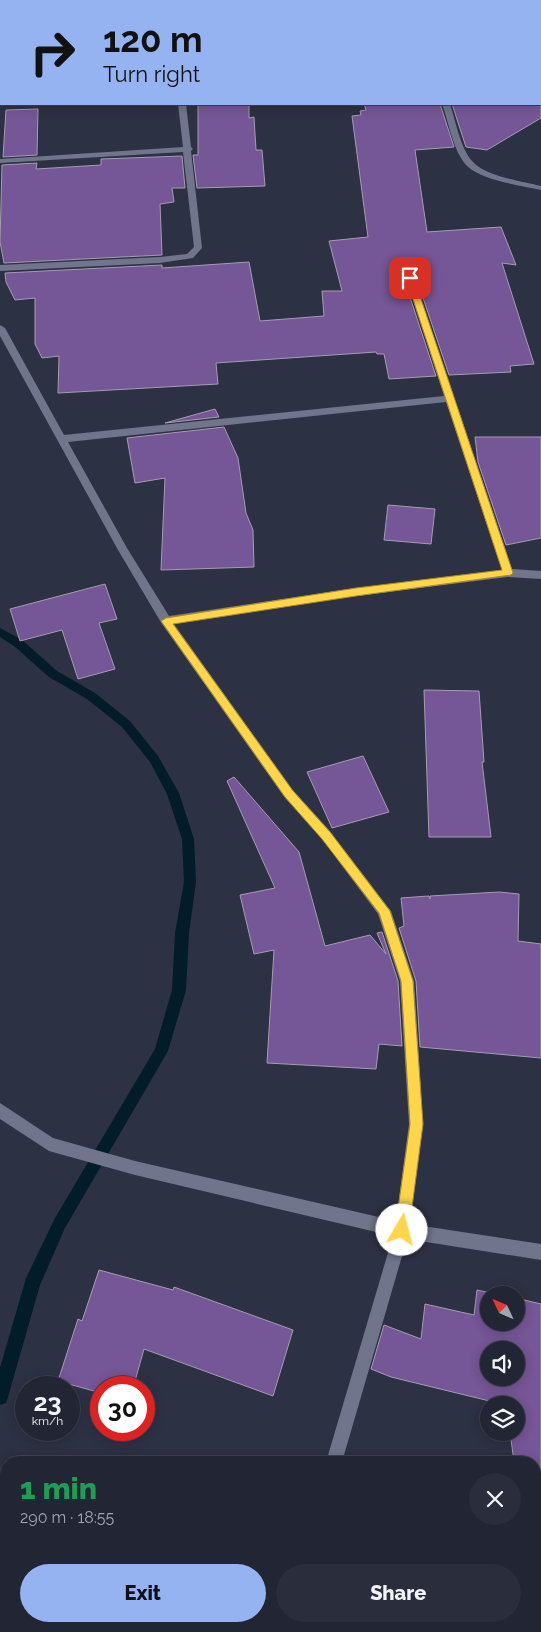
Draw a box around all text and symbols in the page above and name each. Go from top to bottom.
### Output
text: 120 m [103,19,203,60]
icon: right [20,20,85,85]
text: Turn right [103,61,200,87]
pin [389,257,431,299]
icon: arrive [396,264,424,292]
position arrow [375,1203,427,1255]
north arrow [480,1286,525,1331]
map controls [480,1286,525,1441]
button: sound [480,1341,525,1386]
speed limit sign: 30 [90,1376,155,1441]
text: 23 [33,1387,62,1417]
button: layers [480,1396,525,1441]
text: km/h [32,1414,63,1428]
text: 1 min [20,1471,97,1506]
button: close [469,1473,521,1525]
text: 290 m · 18:55 [20,1508,114,1527]
button: Exit [20,1564,266,1622]
button: Share [276,1564,521,1622]

